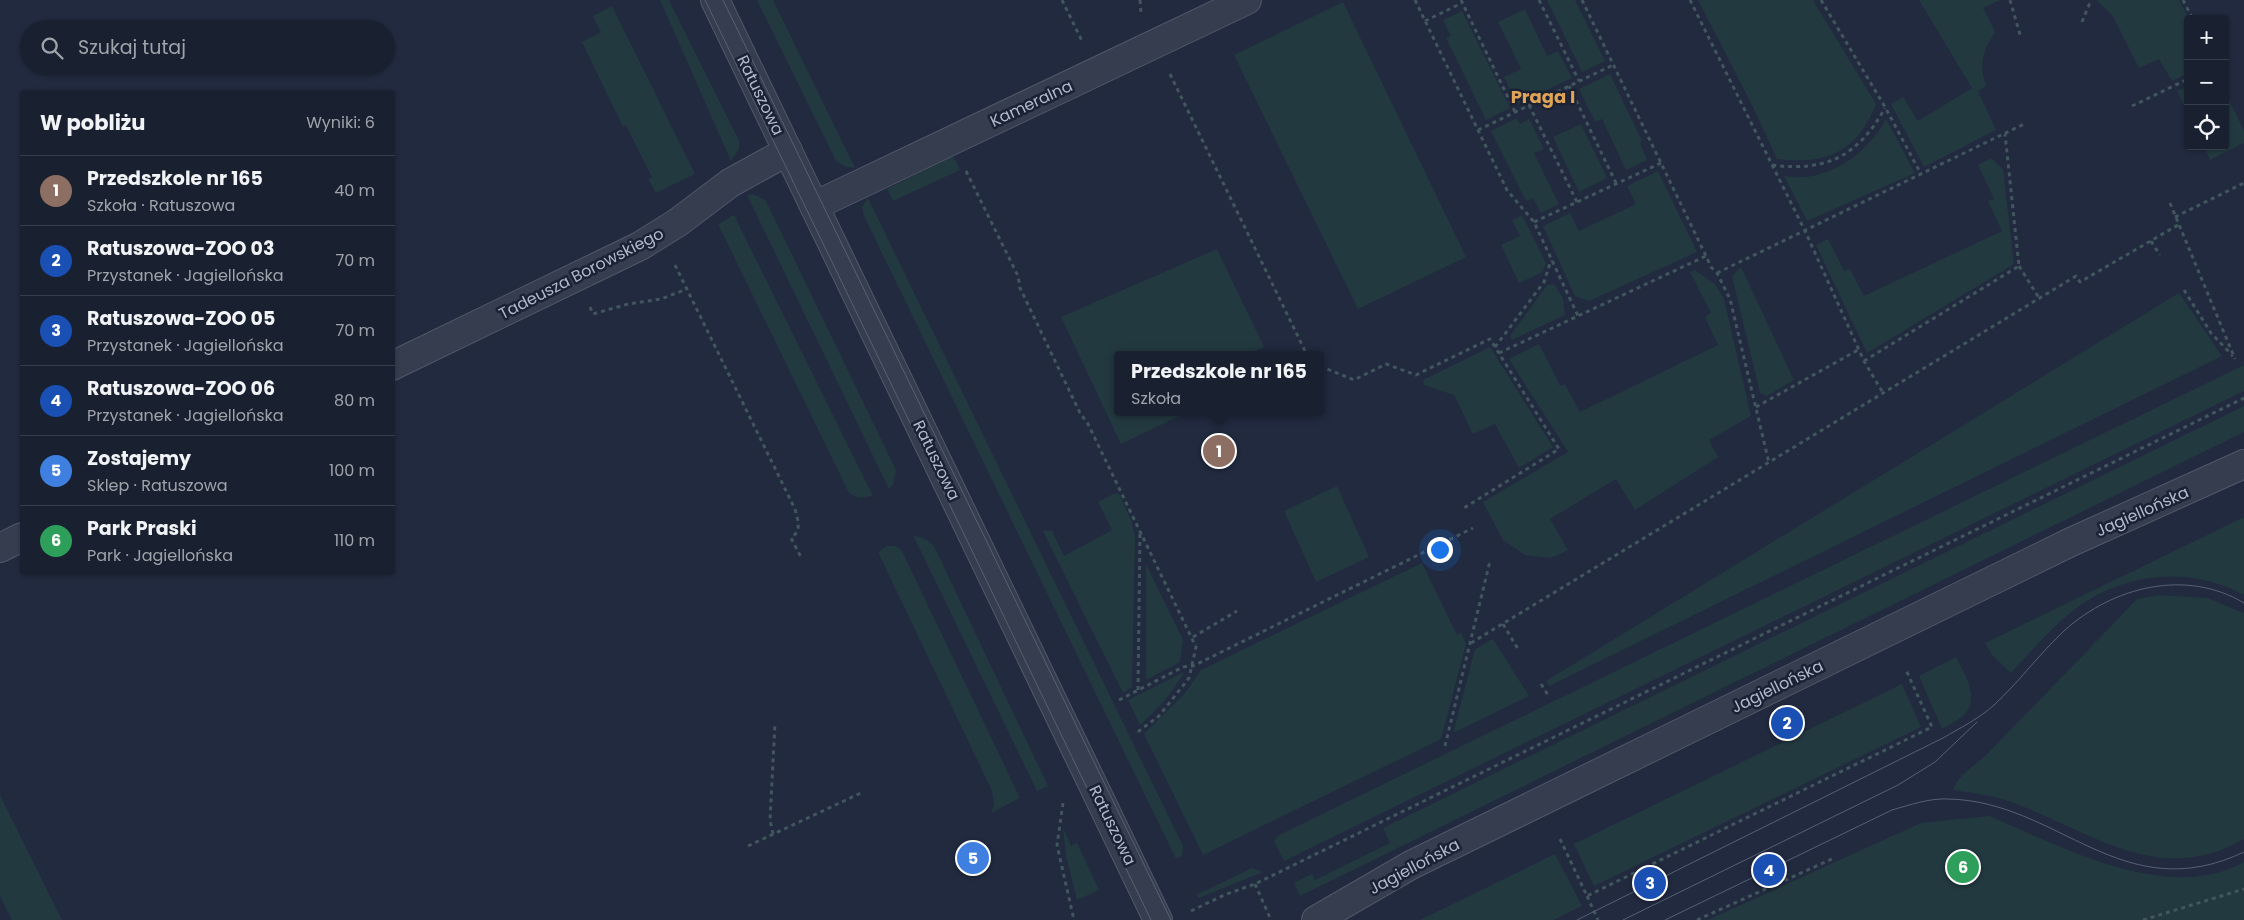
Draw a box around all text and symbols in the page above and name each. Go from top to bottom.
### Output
map controls [2184,15,2229,150]
button: + [2184,15,2229,60]
search box [20,20,395,75]
icon: search [38,34,66,62]
text: Szukaj tutaj [78,34,186,61]
street label: Ratuszowa [731,51,790,139]
button: − [2184,60,2229,105]
street label: Kameralna [986,74,1076,133]
district label: Praga I [1511,84,1575,109]
button: locate [2184,105,2229,150]
text: W pobliżu [40,108,145,137]
text: Wyniki: 6 [306,111,375,134]
text: Przedszkole nr 165 [87,165,263,192]
text: 1 [53,179,59,202]
text: 40 m [334,179,375,202]
text: Szkoła · Ratuszowa [87,194,235,217]
street label: Tadeusza Borowskiego [495,222,668,325]
text: Ratuszowa-ZOO 03 [87,235,274,262]
text: 2 [51,249,61,272]
text: 70 m [335,249,375,272]
text: Przystanek · Jagiellońska [87,264,284,287]
text: Ratuszowa-ZOO 05 [87,305,275,332]
text: 3 [51,319,61,342]
text: 70 m [335,319,375,342]
text: Przystanek · Jagiellońska [87,334,284,357]
popup [1114,351,1324,416]
text: Przedszkole nr 165 [1131,358,1307,385]
text: Ratuszowa-ZOO 06 [87,375,275,402]
text: Szkoła [1131,387,1181,410]
text: 4 [51,389,61,412]
text: 80 m [334,389,375,412]
text: Przystanek · Jagiellońska [87,404,284,427]
street label: Ratuszowa [907,416,966,504]
pin: 1 [1203,432,1235,470]
text: Zostajemy [87,445,191,472]
text: 5 [51,459,61,482]
text: 100 m [329,459,375,482]
text: Sklep · Ratuszowa [87,474,228,497]
street label: Jagiellońska [2092,481,2192,542]
text: Park Praski [87,515,197,542]
text: 6 [51,529,61,552]
text: 110 m [334,529,375,552]
your location [1427,537,1453,563]
text: Park · Jagiellońska [87,544,233,567]
street label: Jagiellońska [1727,654,1827,719]
pin: 2 [1771,704,1803,742]
street label: Ratuszowa [1083,781,1142,869]
street label: Jagiellońska [1365,833,1464,900]
pin: 5 [957,839,989,877]
pin: 6 [1947,848,1979,886]
pin: 4 [1753,851,1785,889]
pin: 3 [1634,864,1666,902]

